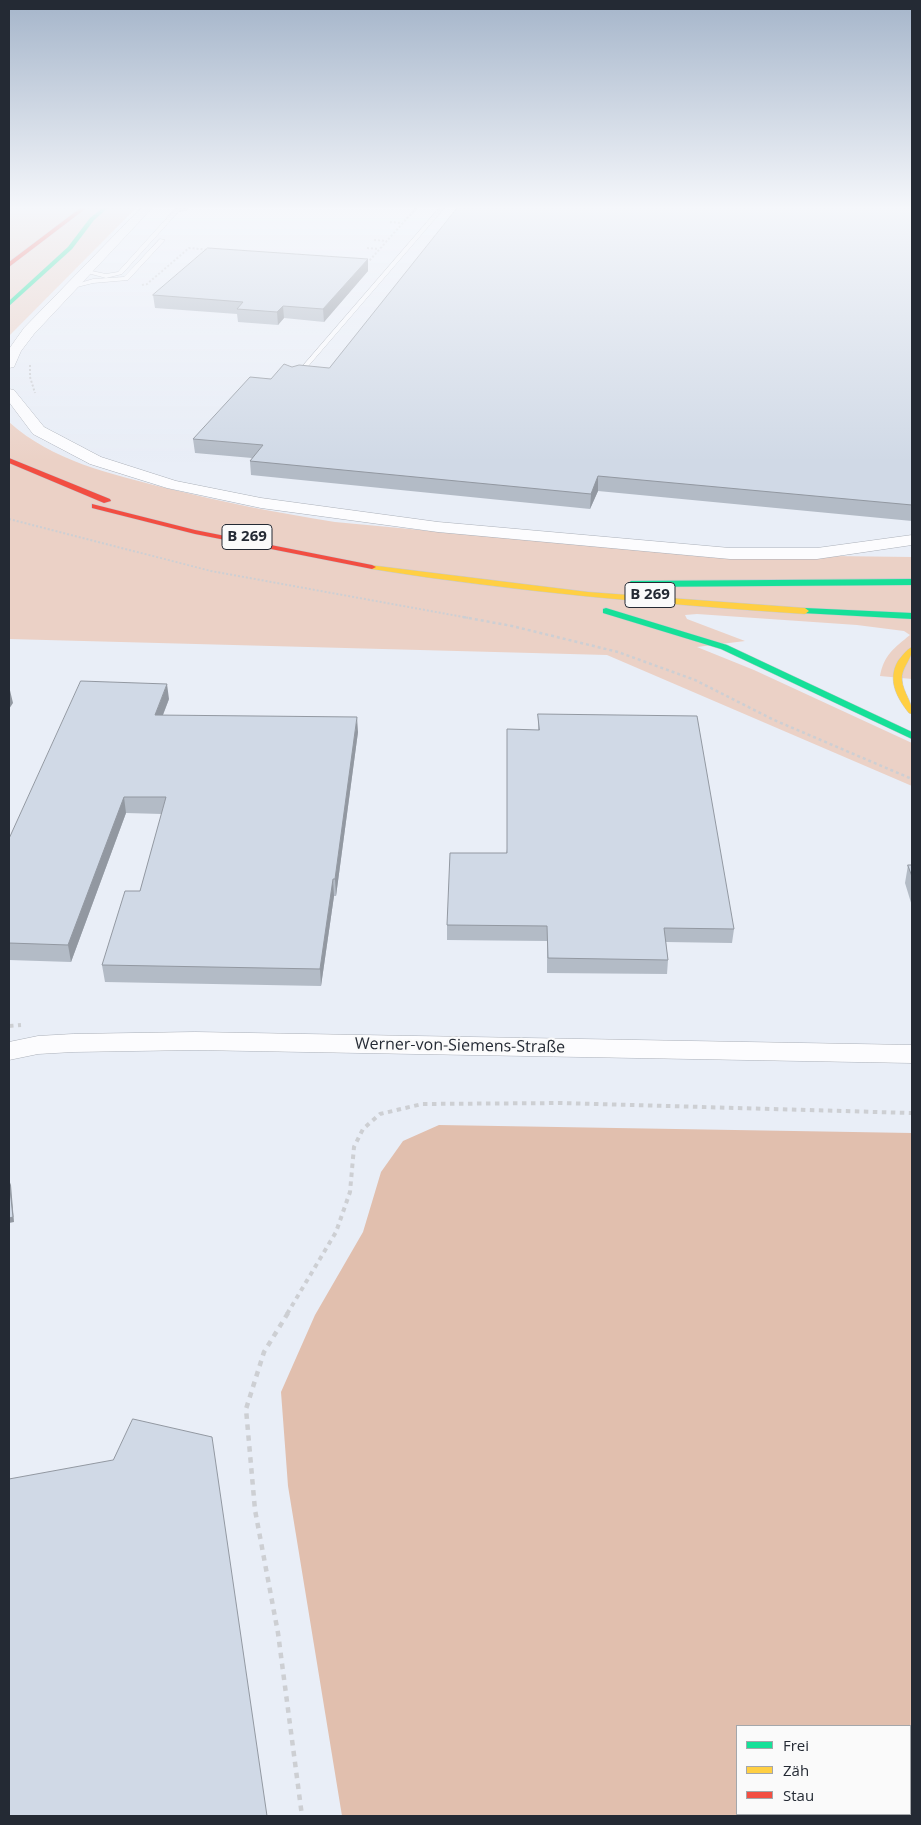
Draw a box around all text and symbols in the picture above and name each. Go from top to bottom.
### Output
road number: B 269 [222,524,272,550]
road number: B 269 [625,582,675,608]
street label: Werner-von-Siemens-Straße [355,1035,565,1057]
legend [736,1725,911,1815]
text: Frei [783,1735,809,1755]
text: Zäh [783,1760,809,1780]
text: Stau [783,1785,814,1805]

